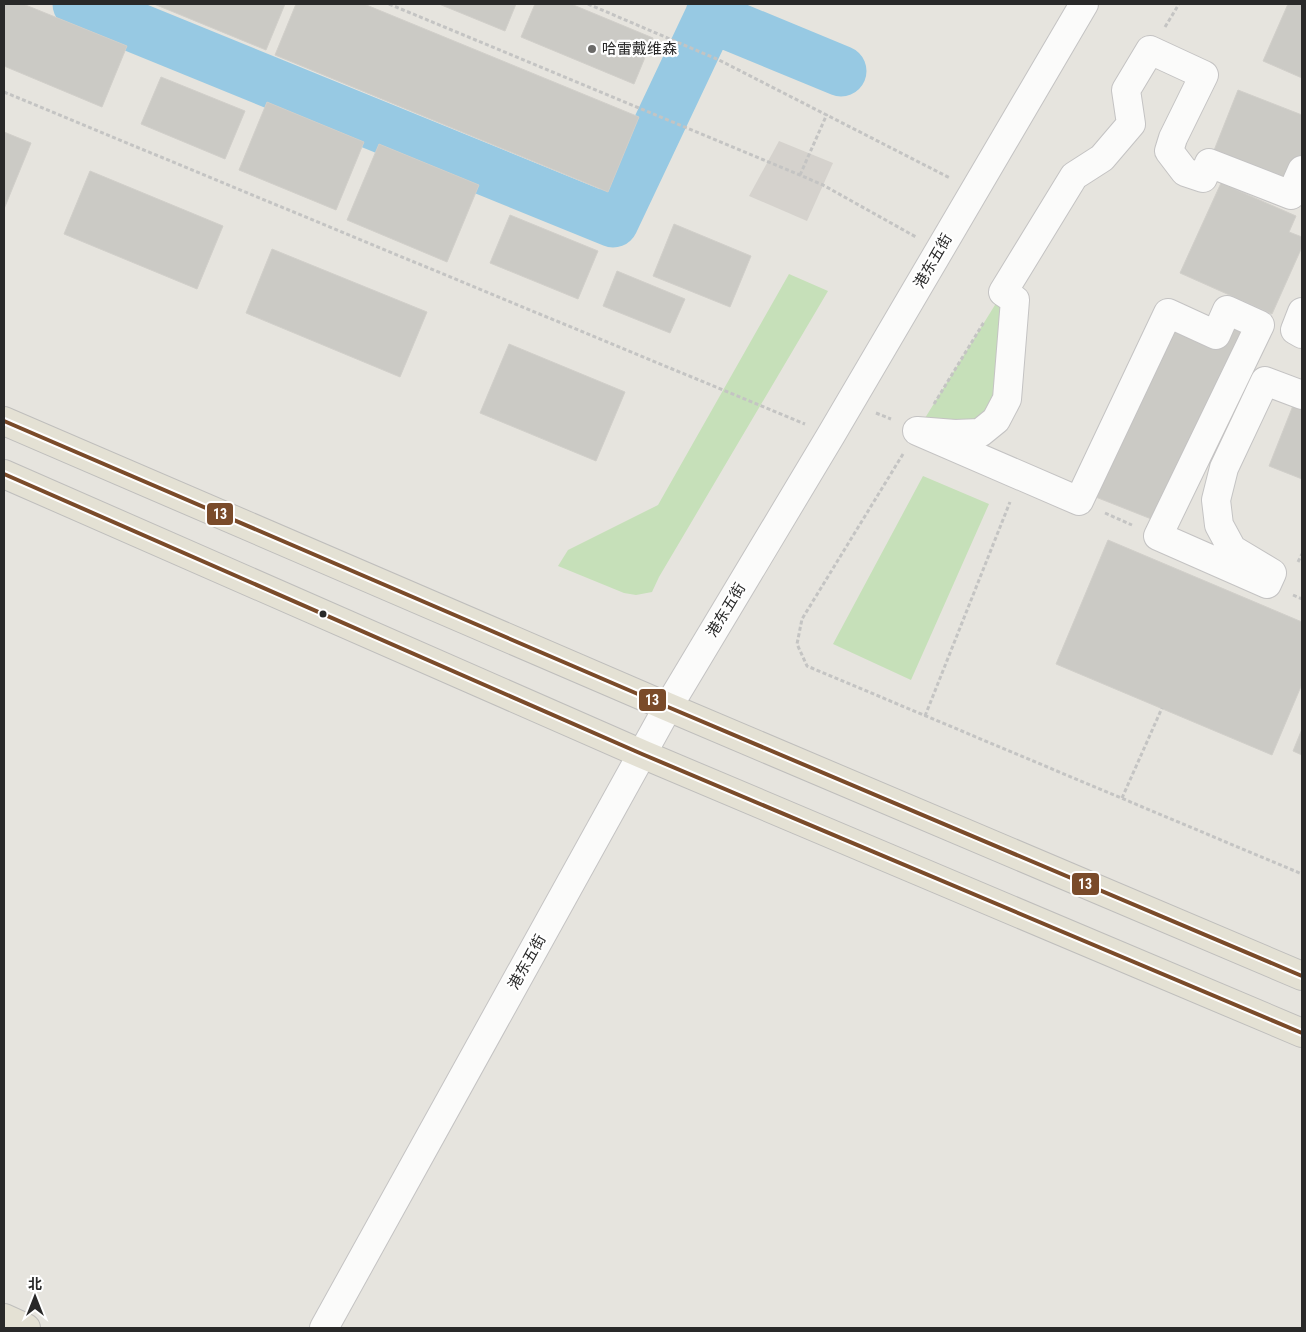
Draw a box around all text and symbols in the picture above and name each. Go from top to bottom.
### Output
place label: 哈雷戴维森 [602,40,677,58]
marker: 哈雷戴维森 [586,43,598,55]
street label: 港东五街 [910,231,956,291]
line badge: 13 [206,502,234,526]
text: 13 [213,506,227,522]
street label: 港东五街 [703,580,749,640]
unlabelled marker [318,609,328,619]
line badge: 13 [638,688,667,712]
text: 13 [645,692,659,708]
line badge: 13 [1071,872,1100,896]
text: 13 [1078,876,1092,892]
street label: 港东五街 [505,931,549,993]
north arrow [10,1272,60,1322]
text: 北 [28,1276,42,1292]

